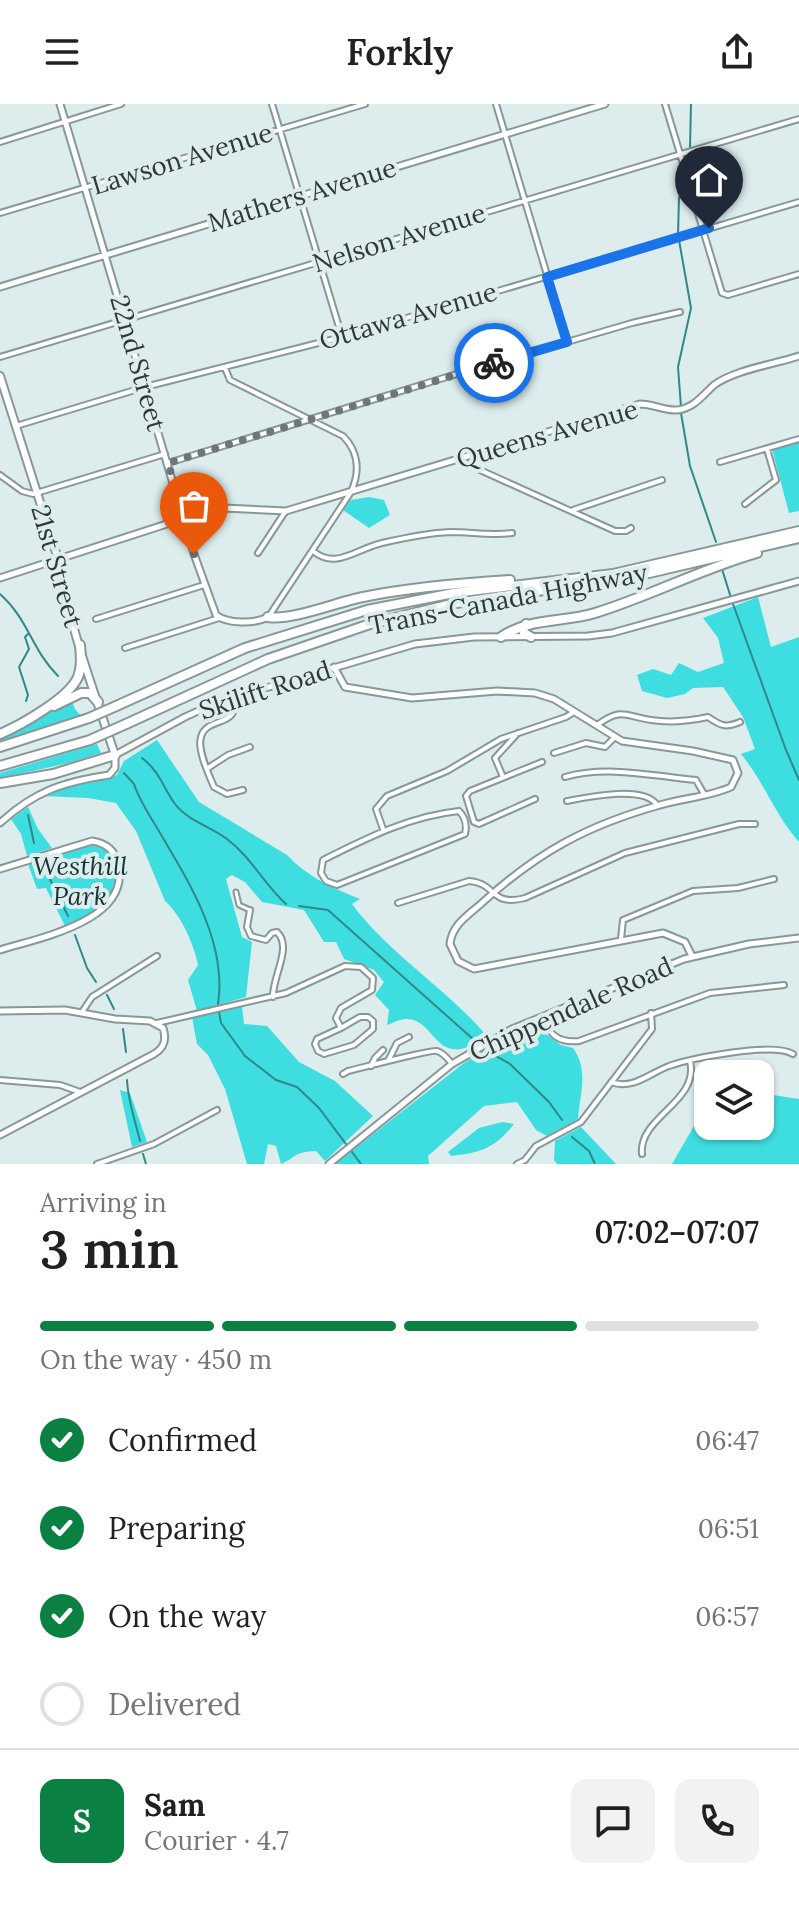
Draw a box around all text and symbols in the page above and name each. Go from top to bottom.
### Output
text: Forkly [346,29,453,75]
icon: menu [40,30,84,74]
icon: share [715,30,759,74]
street label: Lawson Avenue [87,115,276,202]
pin [675,146,743,228]
street label: Mathers Avenue [204,150,400,239]
icon: home [687,158,731,202]
street label: Nelson Avenue [309,196,489,279]
street label: Ottawa Avenue [315,274,500,357]
street label: 22nd Street [103,291,174,435]
courier [454,323,534,403]
icon: bike [472,341,516,385]
street label: Queens Avenue [452,392,641,475]
pin [160,472,228,554]
icon: bag [172,484,216,528]
street label: 21st Street [24,501,91,631]
street label: Trans-Canada Highway [366,555,650,642]
street label: Skilift Road [195,653,335,726]
park label: Westhill Park [32,849,128,912]
street label: Chippendale Road [464,949,678,1068]
map controls [694,1060,774,1140]
button: layers [694,1060,774,1140]
text: Arriving in [40,1186,167,1219]
text: 07:02–07:07 [594,1213,759,1251]
text: 3 min [40,1216,179,1282]
text: On the way · 450 m [40,1343,272,1376]
icon: check [40,1418,84,1462]
text: Confirmed [108,1421,257,1459]
text: 06:47 [695,1424,759,1457]
icon: check [40,1506,84,1550]
text: Preparing [108,1509,245,1547]
text: 06:51 [698,1512,759,1545]
icon: check [40,1594,84,1638]
text: On the way [108,1597,266,1635]
text: 06:57 [695,1600,759,1633]
text: Delivered [108,1685,241,1723]
button: chat [571,1779,655,1863]
button: phone [675,1779,759,1863]
text: Sam [144,1786,205,1824]
text: S [73,1802,91,1840]
text: Courier · 4.7 [144,1824,289,1857]

